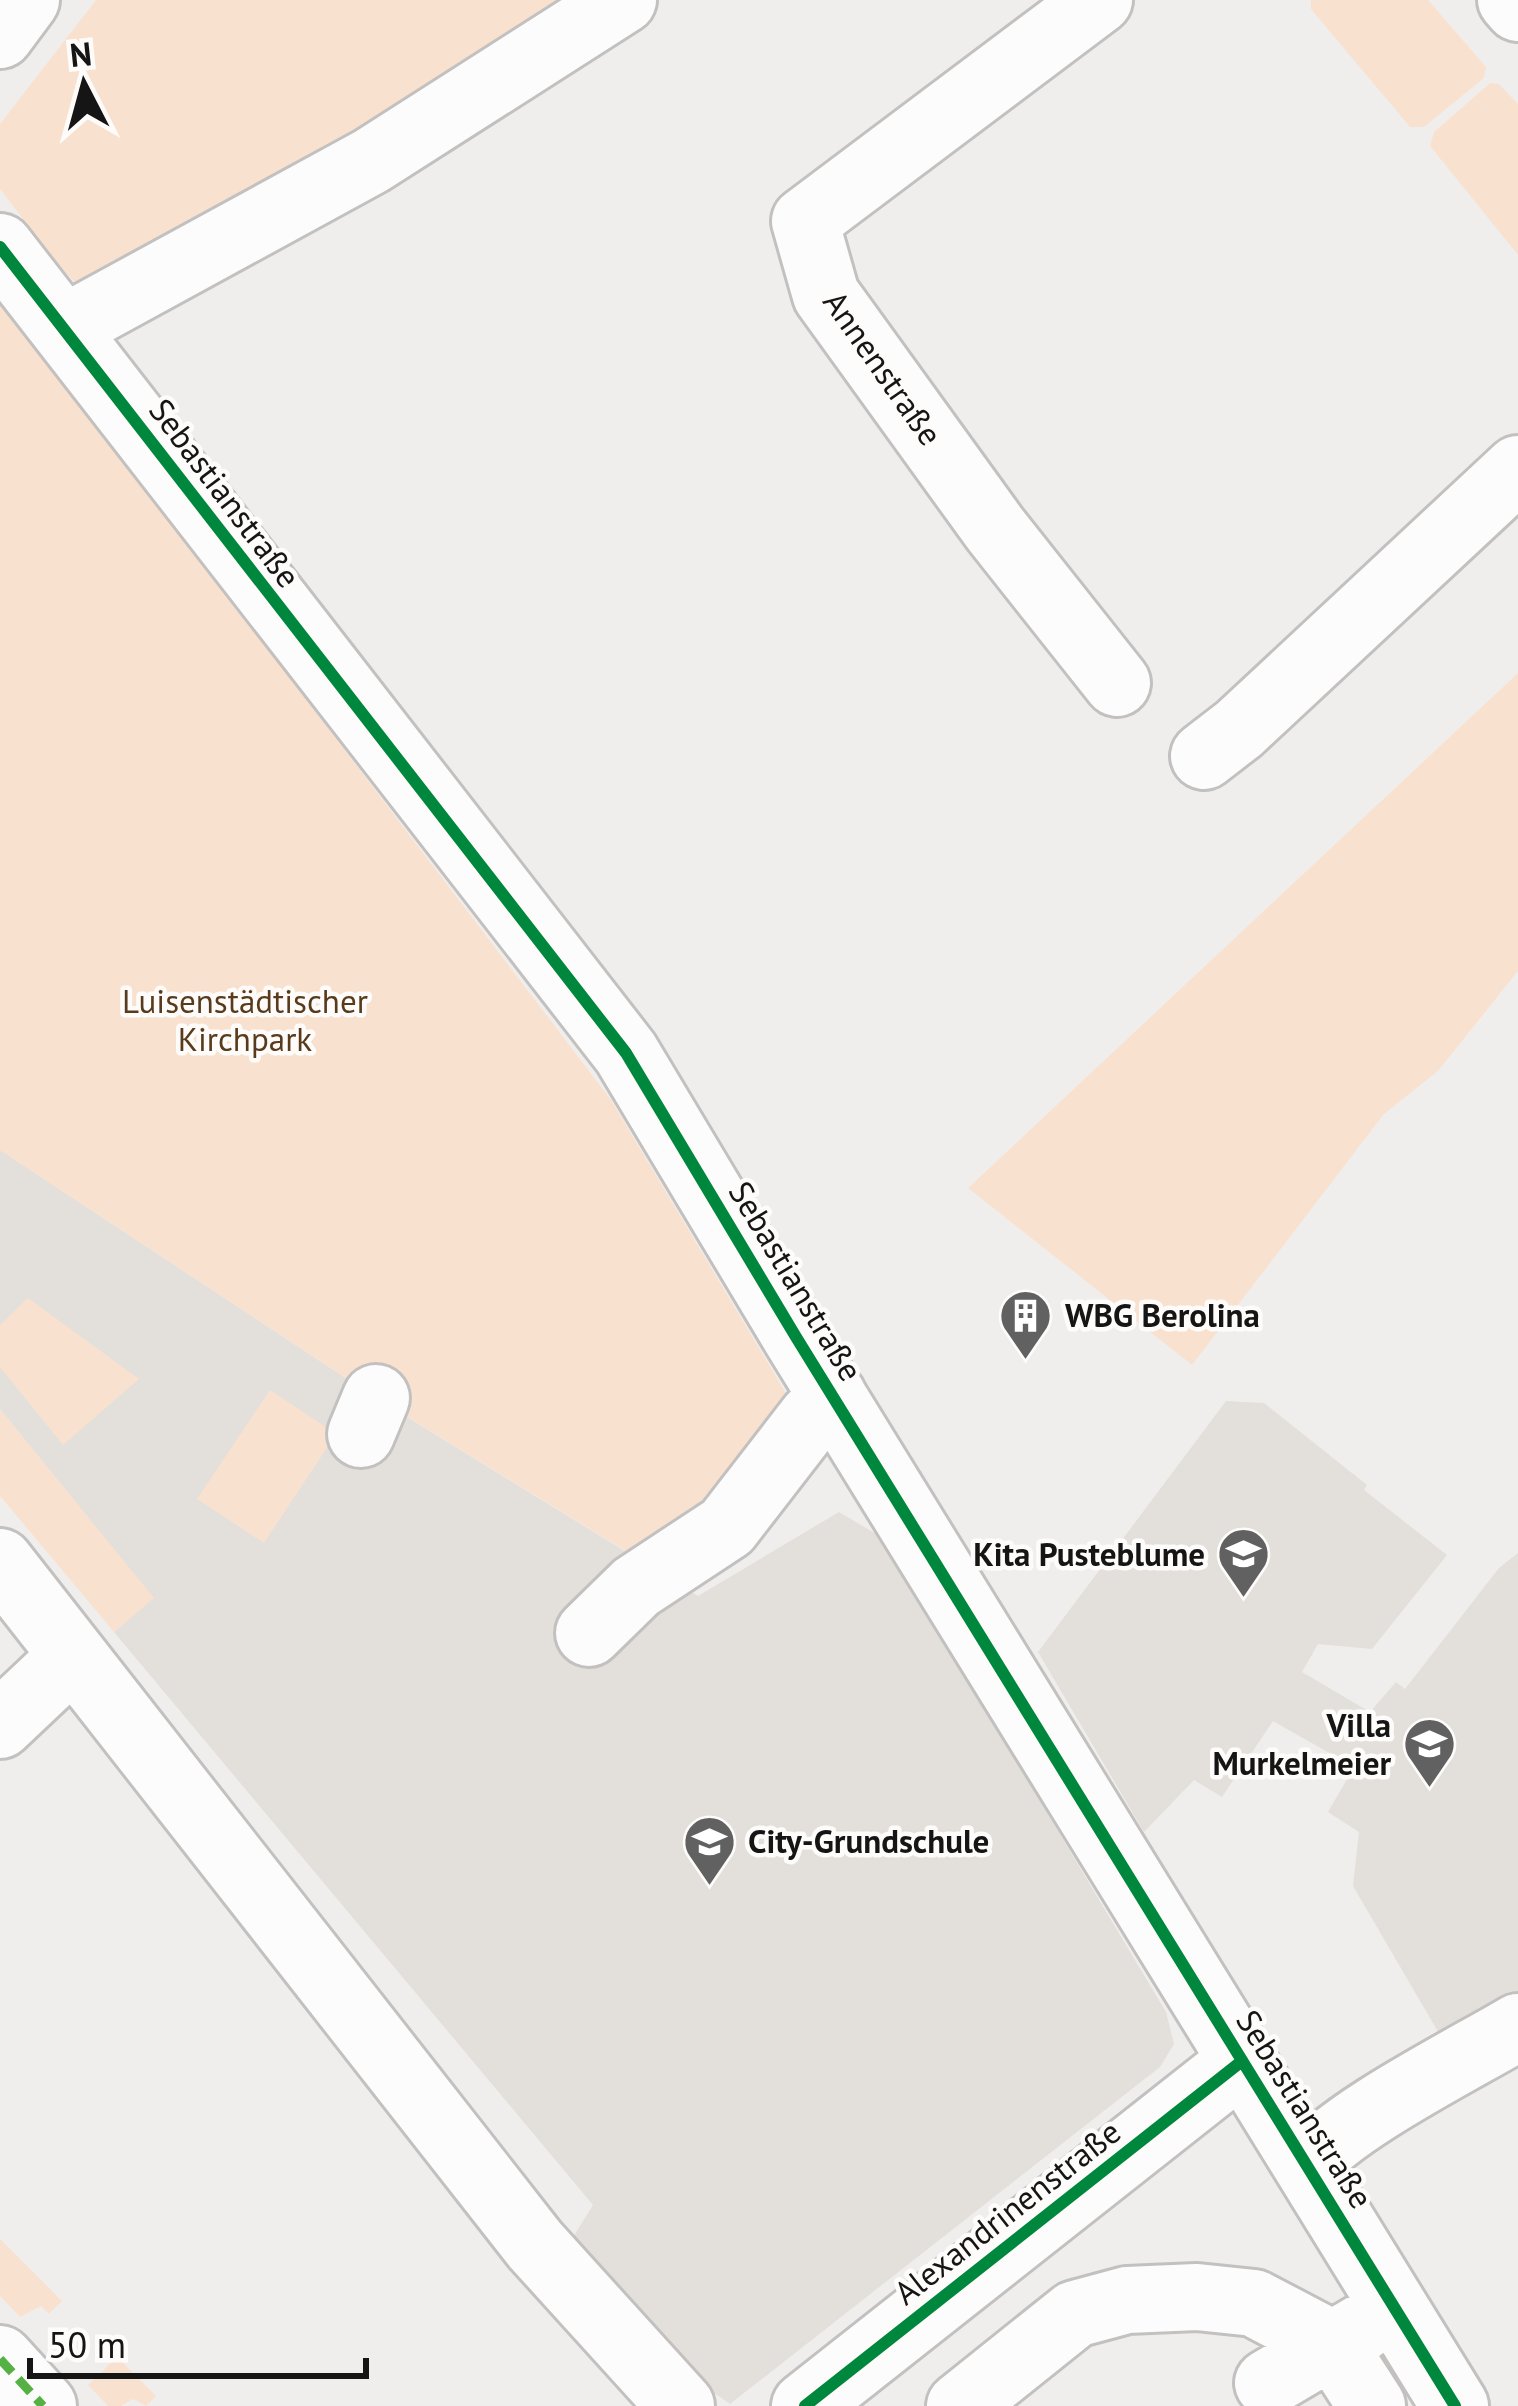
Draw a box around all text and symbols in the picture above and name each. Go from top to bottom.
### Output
north arrow [24,24,144,144]
text: N [68,31,94,76]
street label: Annenstraße [814,282,952,453]
street label: Sebastianstraße [140,390,311,596]
park label: Luisenstädtischer Kirchpark [122,979,368,1060]
street label: Sebastianstraße [720,1173,873,1389]
building icon: WBG Berolina [998,1287,1054,1361]
place label: WBG Berolina [1065,1293,1260,1336]
school or university icon: Kita Pusteblume [1216,1526,1272,1600]
place label: Kita Pusteblume [973,1532,1205,1575]
place label: Villa Murkelmeier [1212,1703,1391,1784]
school or university icon: Villa Murkelmeier [1402,1716,1458,1790]
school or university icon: City-Grundschule [681,1813,737,1887]
place label: City-Grundschule [748,1819,989,1862]
street label: Sebastianstraße [1227,2002,1383,2216]
street label: Alexandrinenstraße [885,2110,1129,2314]
scale bar [30,2304,366,2378]
text: 50 m [48,2321,126,2368]

